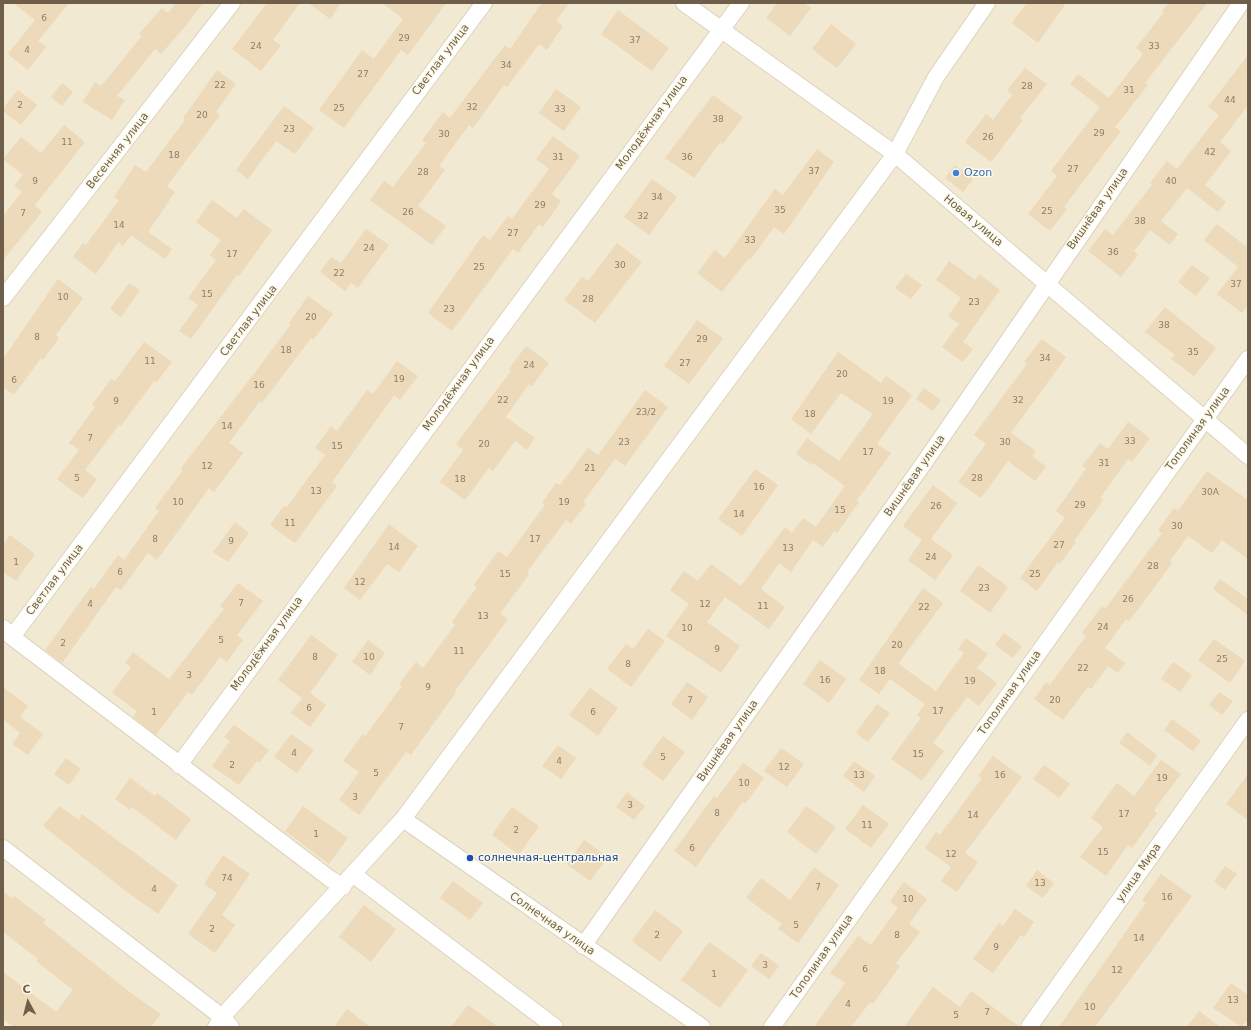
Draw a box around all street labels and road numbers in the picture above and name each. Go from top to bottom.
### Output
street label: Светлая улица [410,22,472,98]
street label: Молодёжная улица [613,73,691,173]
street label: Весенняя улица [84,110,152,192]
street label: Вишнёвая улица [1065,165,1131,253]
street label: Новая улица [941,192,1005,250]
street label: Светлая улица [218,283,280,359]
street label: Молодёжная улица [420,334,498,434]
street label: Тополиная улица [1163,384,1233,474]
street label: Вишнёвая улица [882,432,948,520]
street label: Светлая улица [24,542,86,618]
street label: Молодёжная улица [228,594,306,694]
street label: Тополиная улица [976,648,1044,738]
street label: Вишнёвая улица [695,697,761,785]
street label: улица Мира [1114,841,1164,905]
street label: Солнечная улица [507,890,597,958]
street label: Тополиная улица [788,912,856,1002]

